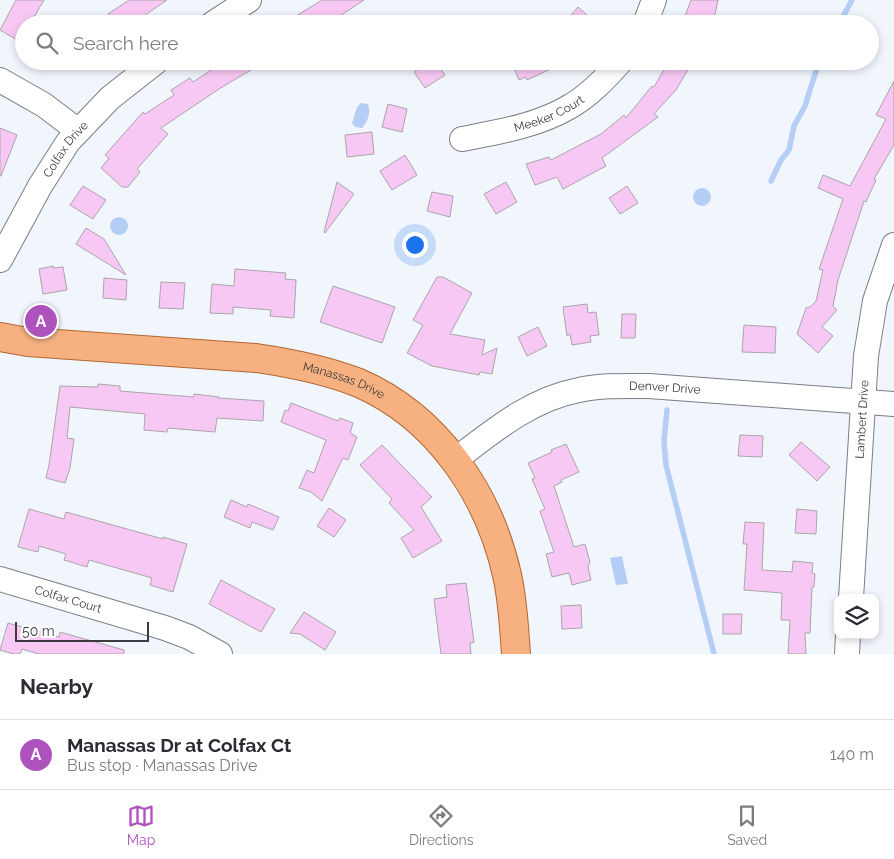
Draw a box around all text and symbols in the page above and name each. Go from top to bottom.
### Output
search box [15,15,879,70]
icon: search [33,29,61,57]
text: Search here [73,32,179,54]
street label: Meeker Court [512,92,587,135]
street label: Colfax Drive [40,118,91,180]
your location [402,232,428,258]
pin: A [25,302,57,340]
street label: Manassas Drive [302,359,387,402]
street label: Denver Drive [629,379,701,397]
street label: Lambert Drive [853,379,872,459]
street label: Colfax Court [33,583,103,616]
map controls [834,594,879,639]
button: layers [834,594,879,639]
scale bar [15,619,149,642]
text: 50 m [22,623,55,639]
text: Nearby [20,674,93,699]
text: Manassas Dr at Colfax Ct [67,734,291,756]
text: A [31,745,41,764]
text: 140 m [830,745,874,764]
text: Bus stop · Manassas Drive [67,756,257,775]
tab: Map [127,802,155,848]
tab: Directions [409,802,474,848]
tab: Saved [727,802,767,848]

